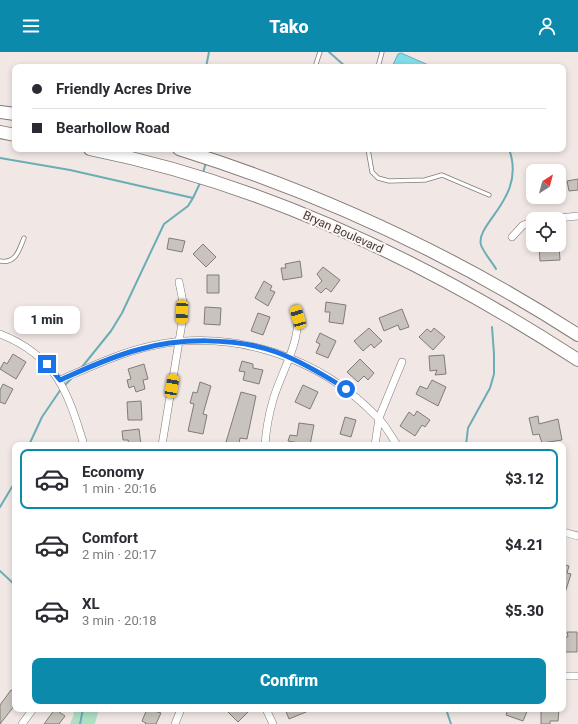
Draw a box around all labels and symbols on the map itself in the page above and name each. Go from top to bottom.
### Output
north arrow [526,164,566,204]
street label: Bryan Boulevard [301,208,385,256]
car [176,300,188,324]
car [289,304,307,330]
callout: 1 min [14,306,80,334]
route end [38,355,56,373]
car [164,373,180,399]
route start [337,380,355,398]

